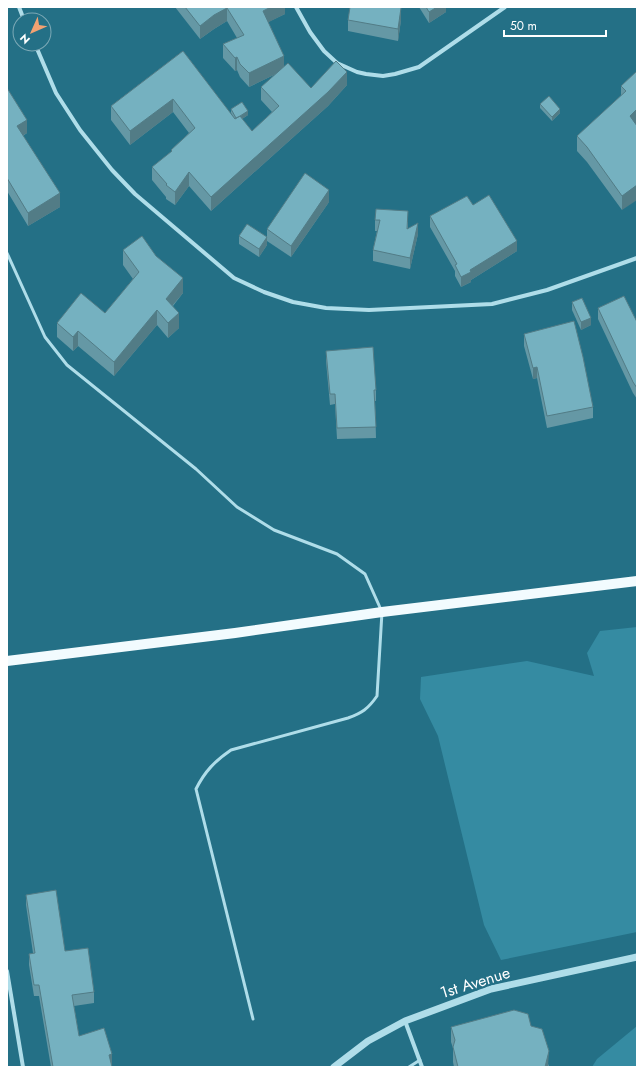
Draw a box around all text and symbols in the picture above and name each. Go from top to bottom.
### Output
north arrow [12,12,52,52]
scale bar [504,12,606,38]
text: 50 m [510,17,537,35]
text: N [16,30,34,48]
street label: 1st Avenue [437,961,513,1004]

